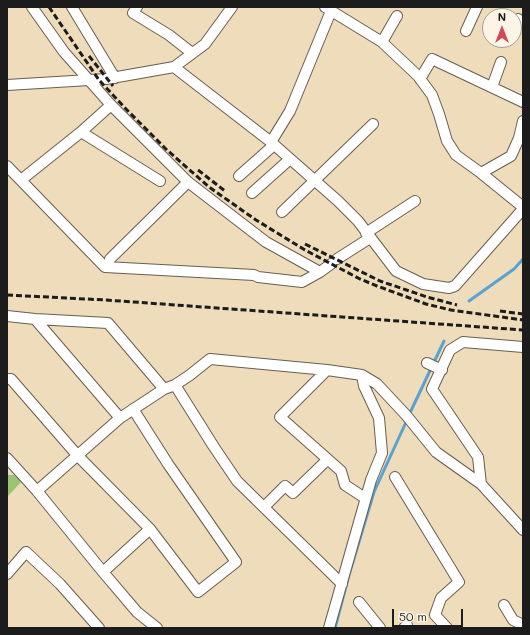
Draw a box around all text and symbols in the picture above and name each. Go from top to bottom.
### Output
north arrow [482,8,522,48]
text: N [498,9,506,24]
scale bar [394,601,465,627]
text: 50 m [399,608,427,624]

